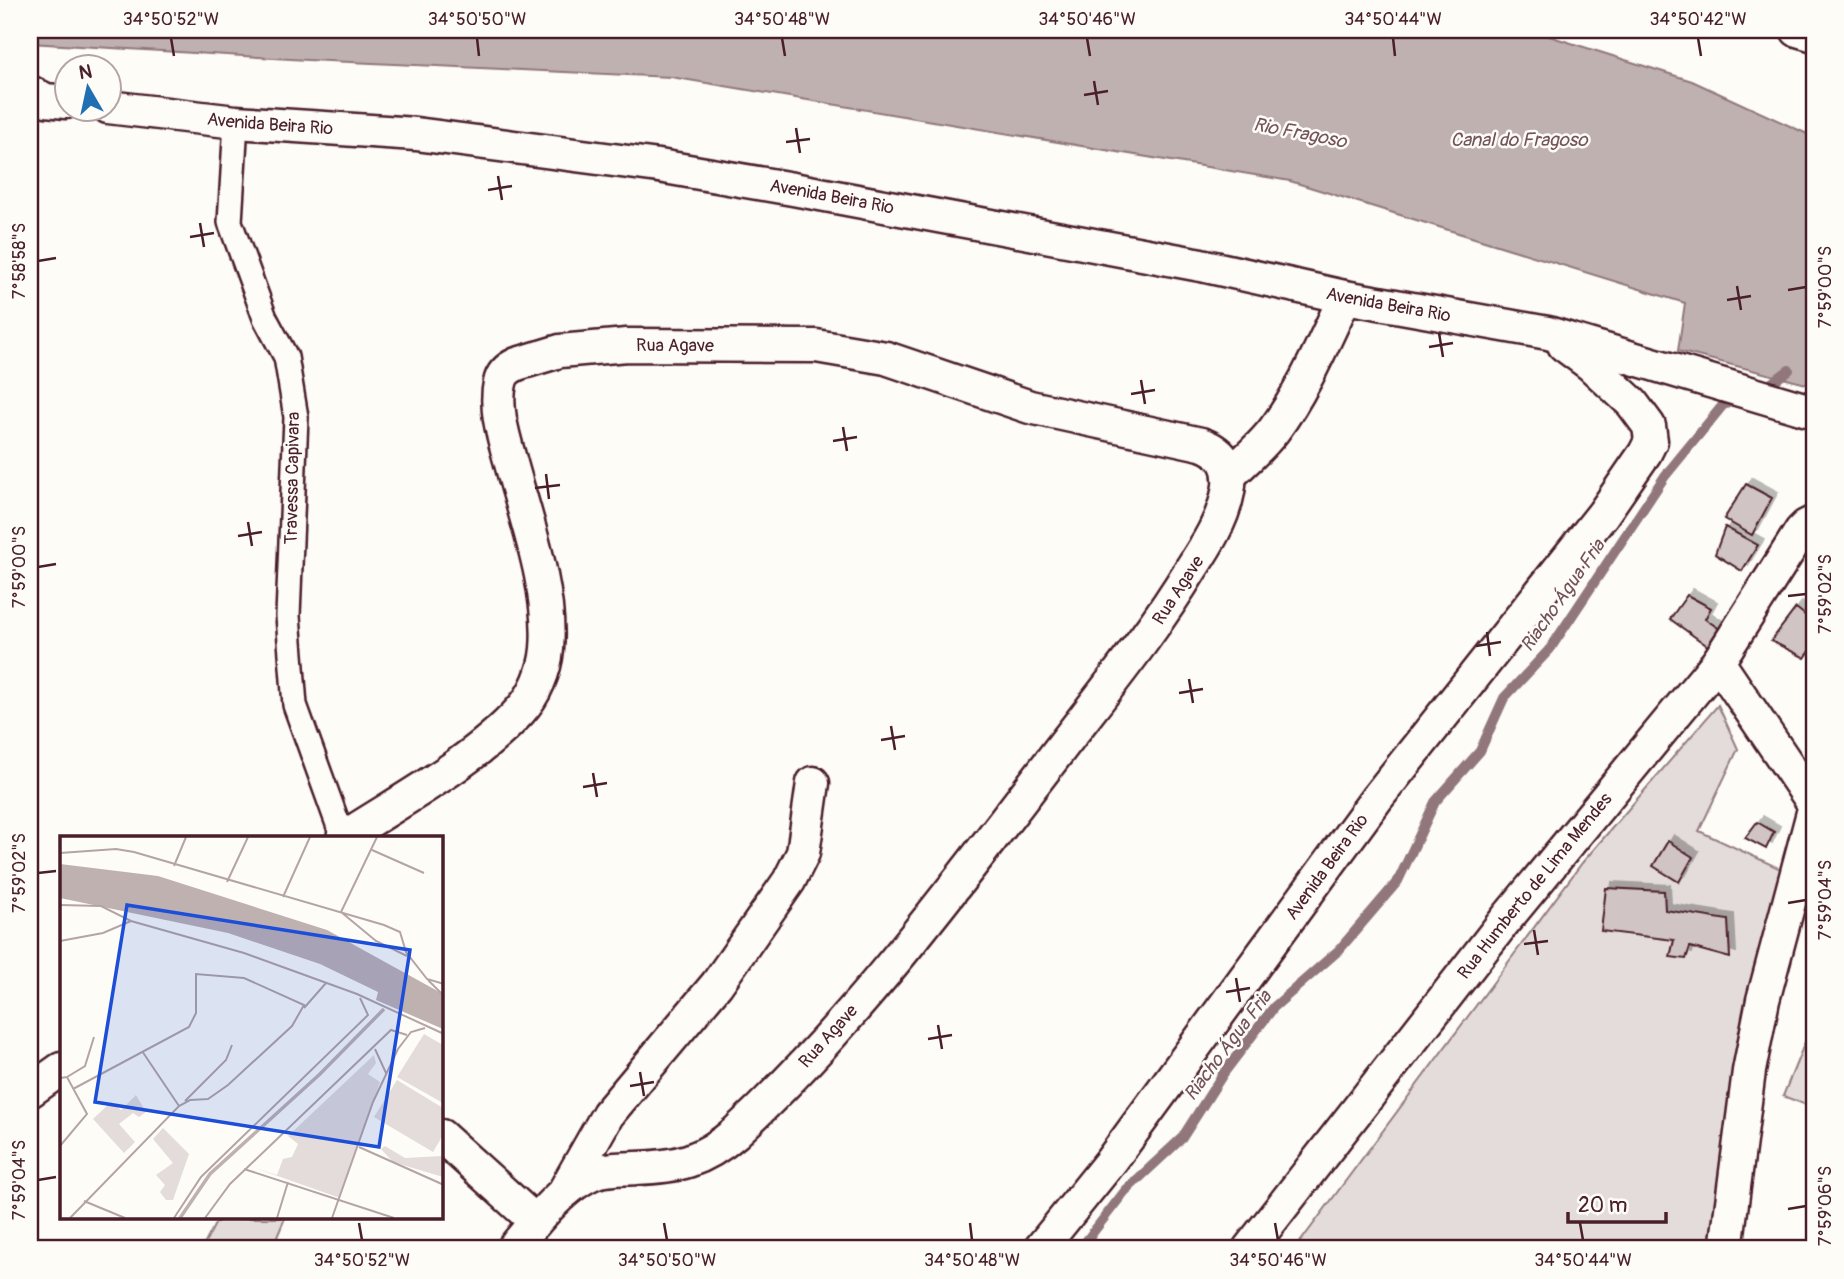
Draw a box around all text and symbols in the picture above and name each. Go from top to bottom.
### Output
text: 34°50'52"W [123,8,219,31]
text: 34°50'50"W [428,8,526,31]
text: 34°50'48"W [734,8,830,31]
text: 34°50'46"W [1038,8,1136,31]
text: 34°50'44"W [1344,8,1442,31]
text: 34°50'42"W [1649,8,1747,31]
north arrow [52,52,122,122]
text: N [77,59,94,85]
street label: Avenida Beira Rio [206,108,334,140]
water label: Rio Fragoso [1251,112,1350,154]
water label: Canal do Fragoso [1451,128,1589,152]
street label: Avenida Beira Rio [768,174,896,220]
text: 7°58'58"S [8,223,31,299]
text: 7°59'00"S [1814,246,1837,328]
street label: Avenida Beira Rio [1324,282,1453,328]
street label: Rua Agave [636,334,714,357]
street label: Travessa Capivara [280,412,305,544]
text: 7°59'00"S [8,526,31,608]
water label: Riacho Água Fria [1515,534,1611,656]
street label: Rua Agave [1148,551,1209,629]
text: 7°59'02"S [1814,554,1837,634]
street label: Rua Humberto de Lima Mendes [1453,788,1617,984]
street label: Avenida Beira Rio [1281,809,1374,925]
text: 7°59'02"S [8,833,31,913]
inset map [60,836,443,1220]
text: 7°59'04"S [1814,860,1837,940]
water label: Riacho Água Fria [1179,985,1278,1105]
street label: Rua Agave [794,1000,863,1073]
text: 7°59'04"S [8,1140,31,1220]
text: 7°59'06"S [1814,1166,1837,1246]
scale bar [1568,1181,1666,1225]
text: 20 m [1578,1192,1627,1219]
text: 34°50'52"W [314,1249,410,1272]
text: 34°50'50"W [618,1249,716,1272]
text: 34°50'48"W [924,1249,1020,1272]
text: 34°50'46"W [1229,1249,1327,1272]
text: 34°50'44"W [1534,1249,1632,1272]

